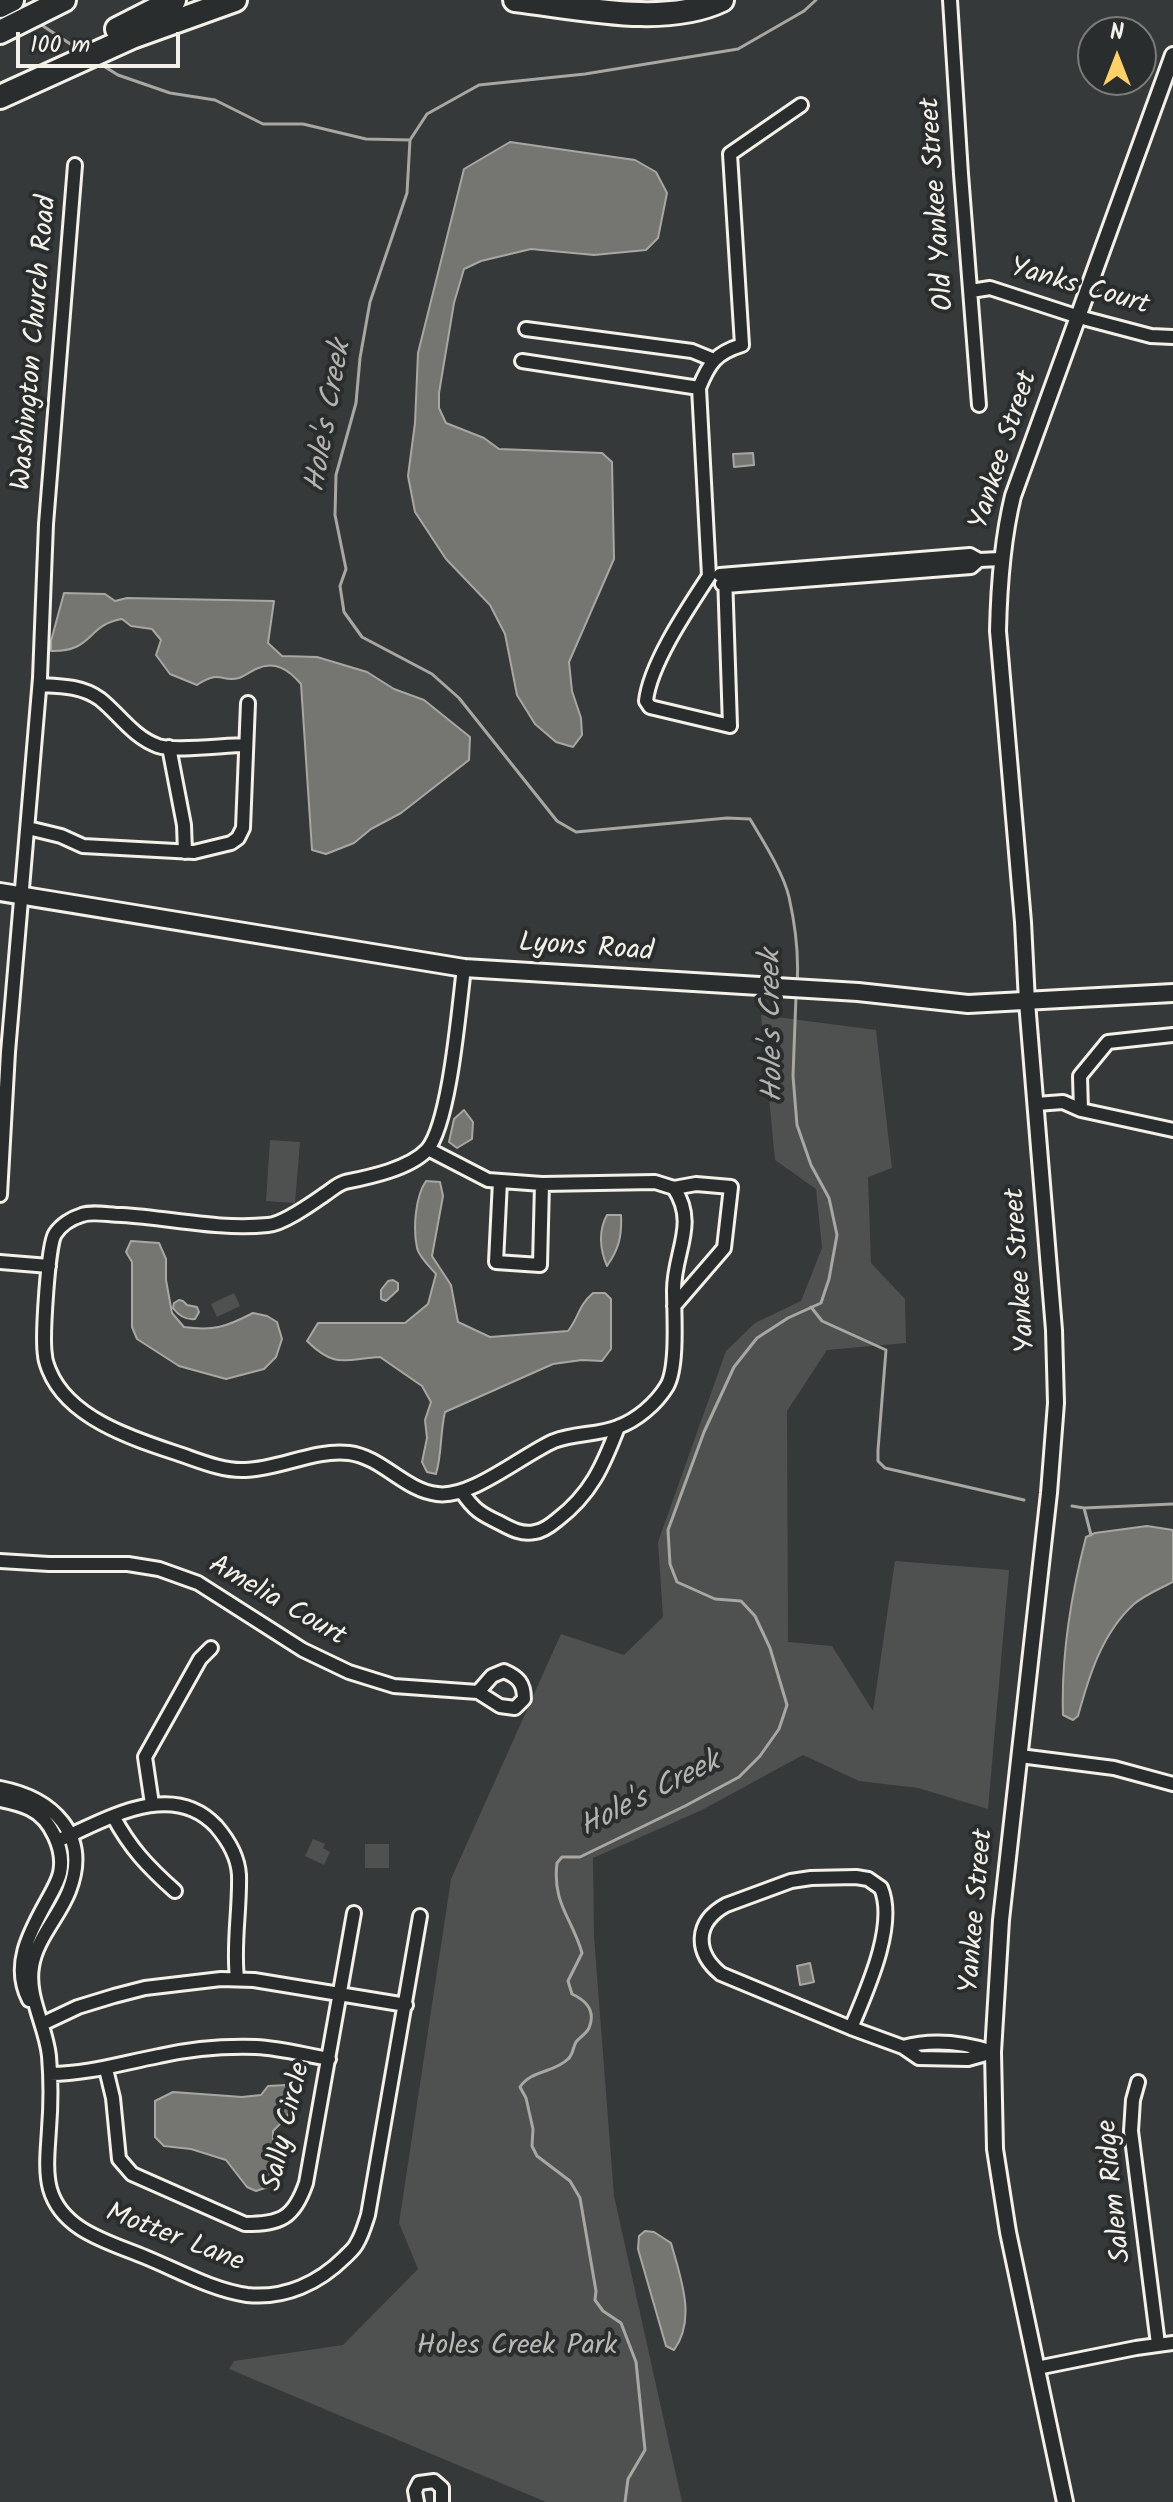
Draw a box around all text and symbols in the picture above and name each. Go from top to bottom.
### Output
scale bar [20,16,184,66]
north arrow [1077,16,1157,96]
text: N [1110,16,1124,51]
text: 100 m [30,26,90,65]
street label: Old Yankee Street [916,96,964,312]
street label: Washington Church Road [7,194,67,492]
street label: Yanks Court [1005,253,1153,325]
water label: Hole's Creek [300,339,362,495]
street label: Yankee Street [965,367,1047,535]
street label: Lyons Road [517,929,655,971]
water label: Hole's Creek [756,949,794,1103]
street label: Yankee Street [1000,1187,1046,1353]
street label: Amelia Court [201,1550,351,1656]
water label: Hole's Creek [575,1746,727,1848]
street label: Yankee Street [955,1827,1003,1995]
street label: Sally Circle [258,2060,320,2194]
street label: Salem Ridge [1093,2118,1141,2264]
street label: Motter Lane [100,2198,248,2282]
park label: Holes Creek Park [417,2331,617,2365]

